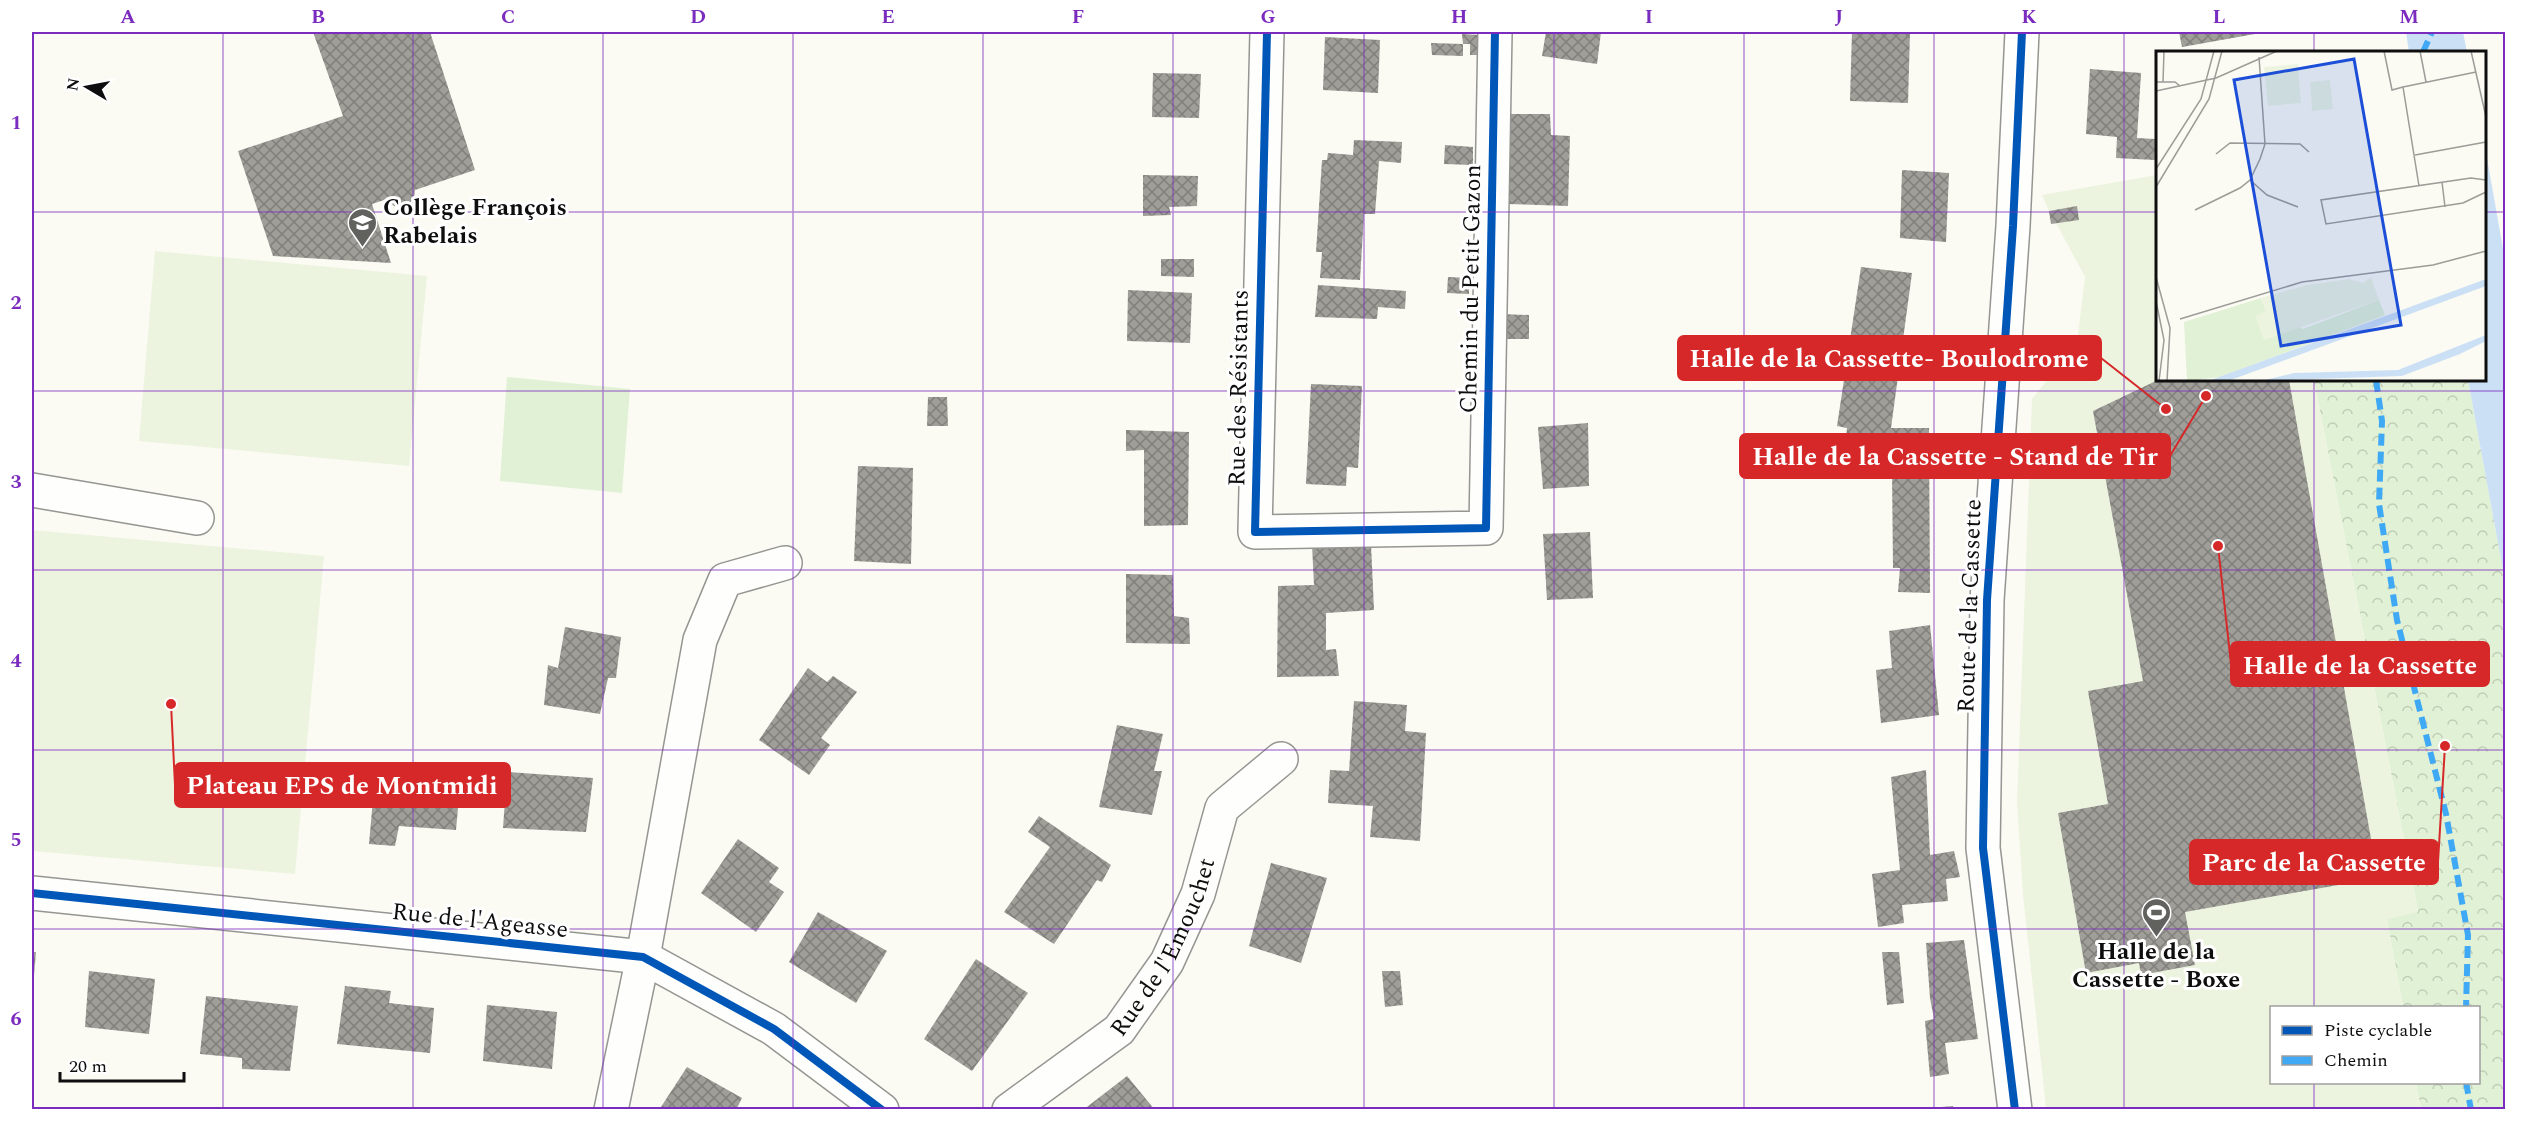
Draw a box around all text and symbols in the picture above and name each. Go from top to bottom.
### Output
text: A [120,2,136,32]
text: B [311,2,325,32]
text: C [501,2,515,32]
text: D [690,2,706,32]
text: E [881,2,895,32]
text: F [1072,2,1084,32]
text: G [1260,2,1276,32]
text: H [1451,2,1467,32]
text: I [1645,2,1653,32]
text: J [1835,2,1843,32]
text: K [2021,2,2037,32]
text: L [2213,2,2225,32]
text: M [2399,2,2419,32]
inset map [2156,51,2486,381]
north arrow [57,57,117,117]
text: N [60,76,86,93]
text: 1 [10,108,22,138]
street label: Chemin du Petit Gazon [1451,164,1491,414]
place label: Collège François Rabelais [383,190,567,254]
school or university icon: Collège François Rabelais [346,206,378,248]
text: 2 [10,288,22,318]
street label: Rue des Résistants [1219,289,1259,487]
callout: Halle de la Cassette- Boulodrome [1678,336,2101,380]
text: Halle de la Cassette- Boulodrome [1689,339,2089,379]
callout: Halle de la Cassette - Stand de Tir [1740,434,2170,478]
text: Halle de la Cassette - Stand de Tir [1752,437,2159,477]
text: 3 [10,467,22,497]
street label: Route de la Cassette [1948,498,1992,714]
callout: Halle de la Cassette [2231,642,2489,686]
text: 4 [10,646,22,676]
text: Halle de la Cassette [2243,646,2477,686]
callout: Plateau EPS de Montmidi [175,763,510,807]
text: Plateau EPS de Montmidi [186,766,498,806]
text: 5 [10,825,22,855]
callout: Parc de la Cassette [2190,840,2438,884]
text: Parc de la Cassette [2202,843,2426,883]
street label: Rue de l'Emouchet [1102,854,1225,1044]
street label: Rue de l'Ageasse [390,894,570,948]
sports icon: Halle de la Cassette - Boxe [2140,896,2172,938]
place label: Halle de la Cassette - Boxe [2072,934,2240,998]
text: 6 [10,1004,22,1034]
legend [2270,1006,2480,1084]
text: Piste cyclable [2324,1017,2432,1044]
scale bar [60,1045,184,1083]
text: Chemin [2324,1047,2388,1074]
text: 20 m [69,1053,107,1080]

